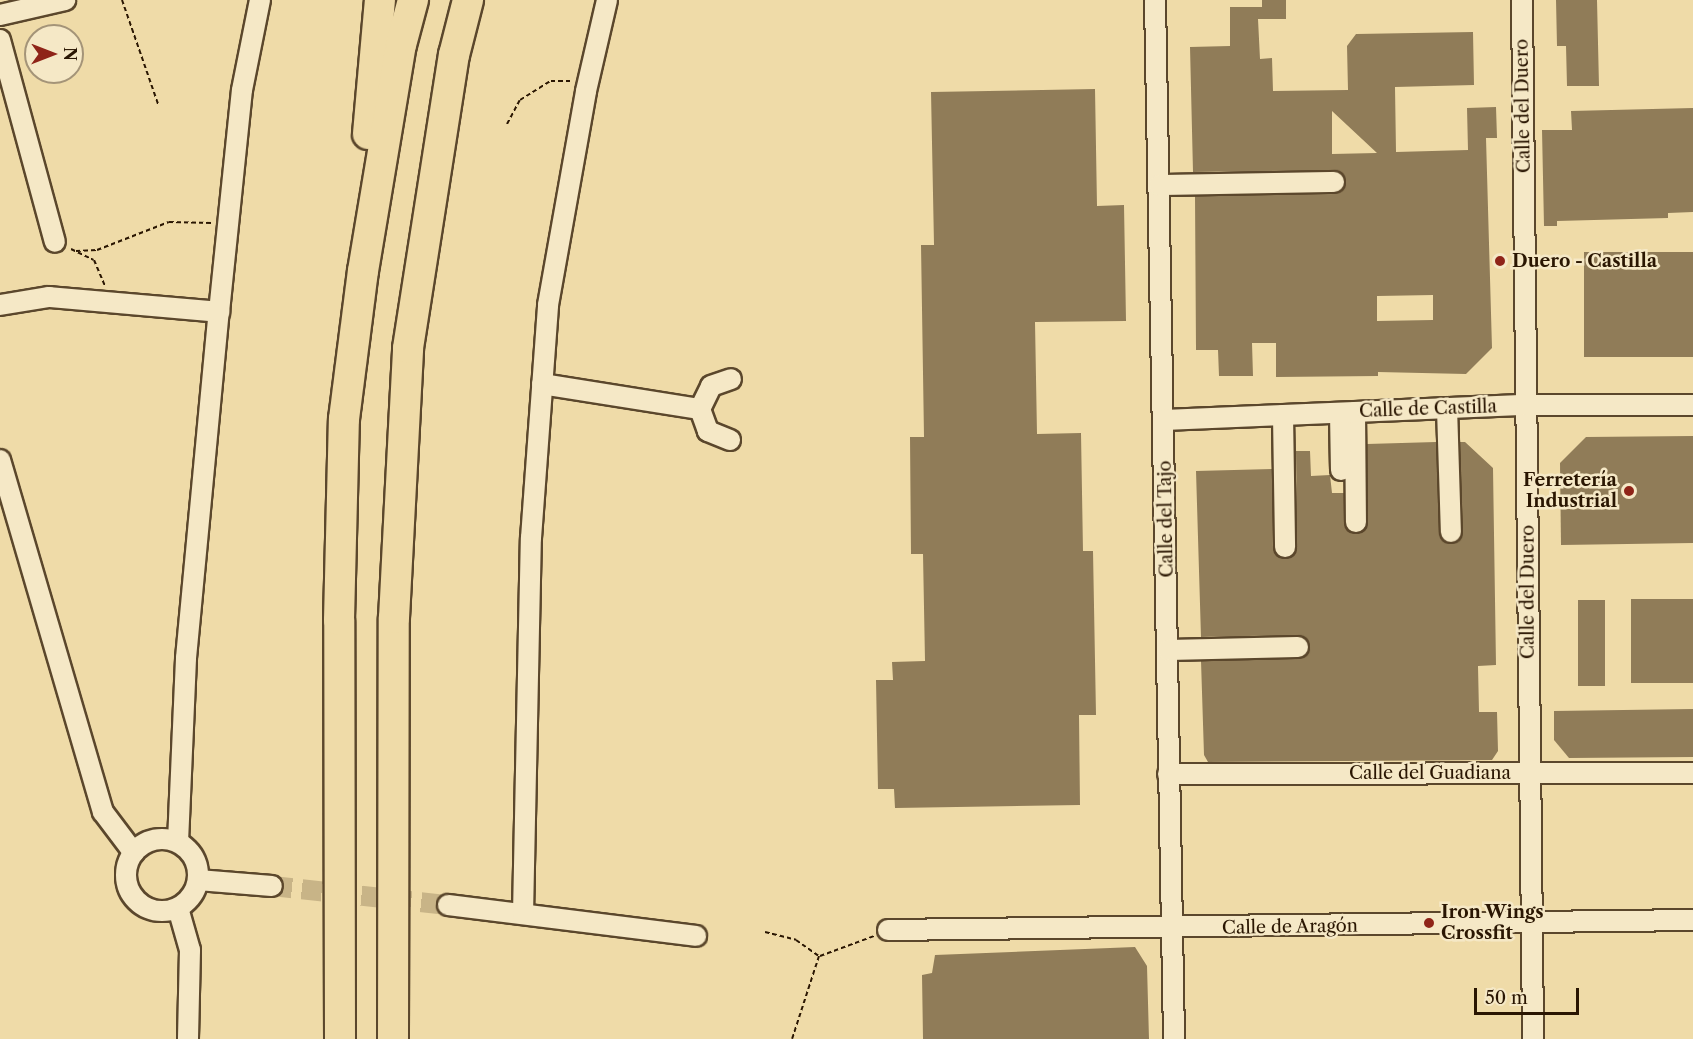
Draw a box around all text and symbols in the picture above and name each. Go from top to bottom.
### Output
north arrow [24,24,84,84]
street label: Calle del Duero [1511,39,1535,173]
text: N [60,47,80,61]
place label: Duero - Castilla [1512,250,1657,272]
marker: Duero - Castilla [1493,254,1507,268]
street label: Calle de Castilla [1359,396,1497,422]
street label: Calle del Tajo [1154,460,1178,578]
place label: Ferretería Industrial [1523,470,1617,512]
marker: Ferretería Industrial [1622,484,1636,498]
street label: Calle del Duero [1517,525,1539,659]
street label: Calle del Guadiana [1349,762,1511,784]
place label: Iron Wings Crossfit [1441,902,1544,944]
street label: Calle de Aragón [1221,915,1359,939]
marker: Iron Wings Crossfit [1422,916,1436,930]
scale bar [1477,976,1582,1014]
text: 50 m [1485,987,1528,1009]

